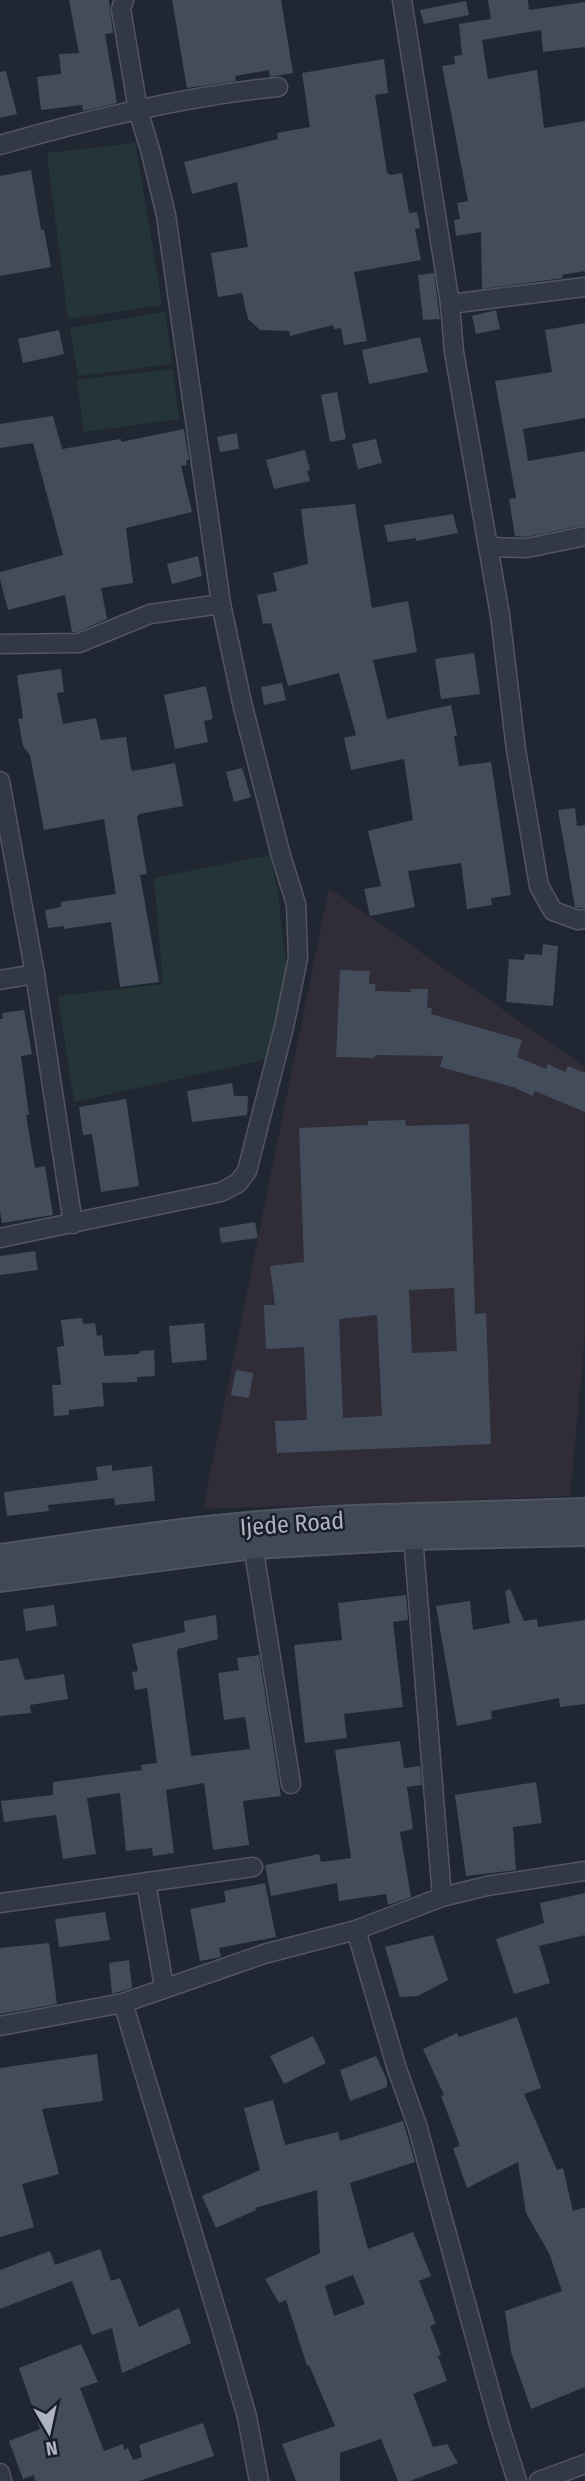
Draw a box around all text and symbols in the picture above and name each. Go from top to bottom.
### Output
street label: Ijede Road [239,1506,345,1542]
north arrow [14,2397,84,2467]
text: N [44,2436,59,2461]

